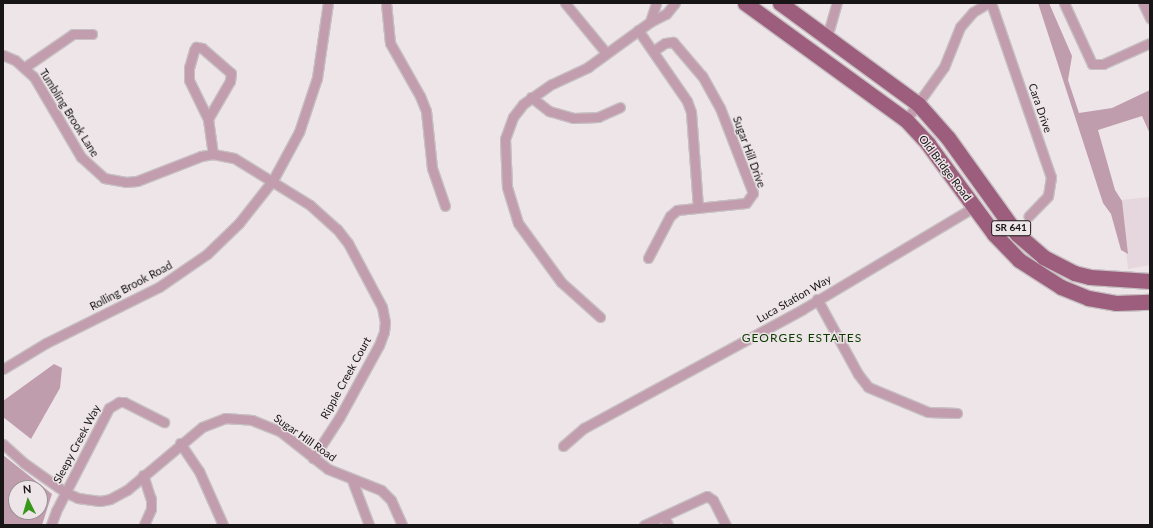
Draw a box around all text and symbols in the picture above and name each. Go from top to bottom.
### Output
street label: Tumbling Brook Lane [37,67,101,159]
street label: Cara Drive [1025,82,1055,134]
street label: Sugar Hill Drive [730,114,768,190]
street label: Old Bridge Road [916,133,974,203]
road number: SR 641 [991,220,1031,236]
street label: Rolling Brook Road [88,259,174,313]
street label: Luca Station Way [754,272,834,326]
district label: GEORGES ESTATES [742,331,862,345]
street label: Ripple Creek Court [318,335,374,421]
street label: Sleepy Creek Way [51,402,103,486]
street label: Sugar Hill Road [271,412,339,464]
north arrow [8,480,48,520]
text: N [22,482,32,495]

